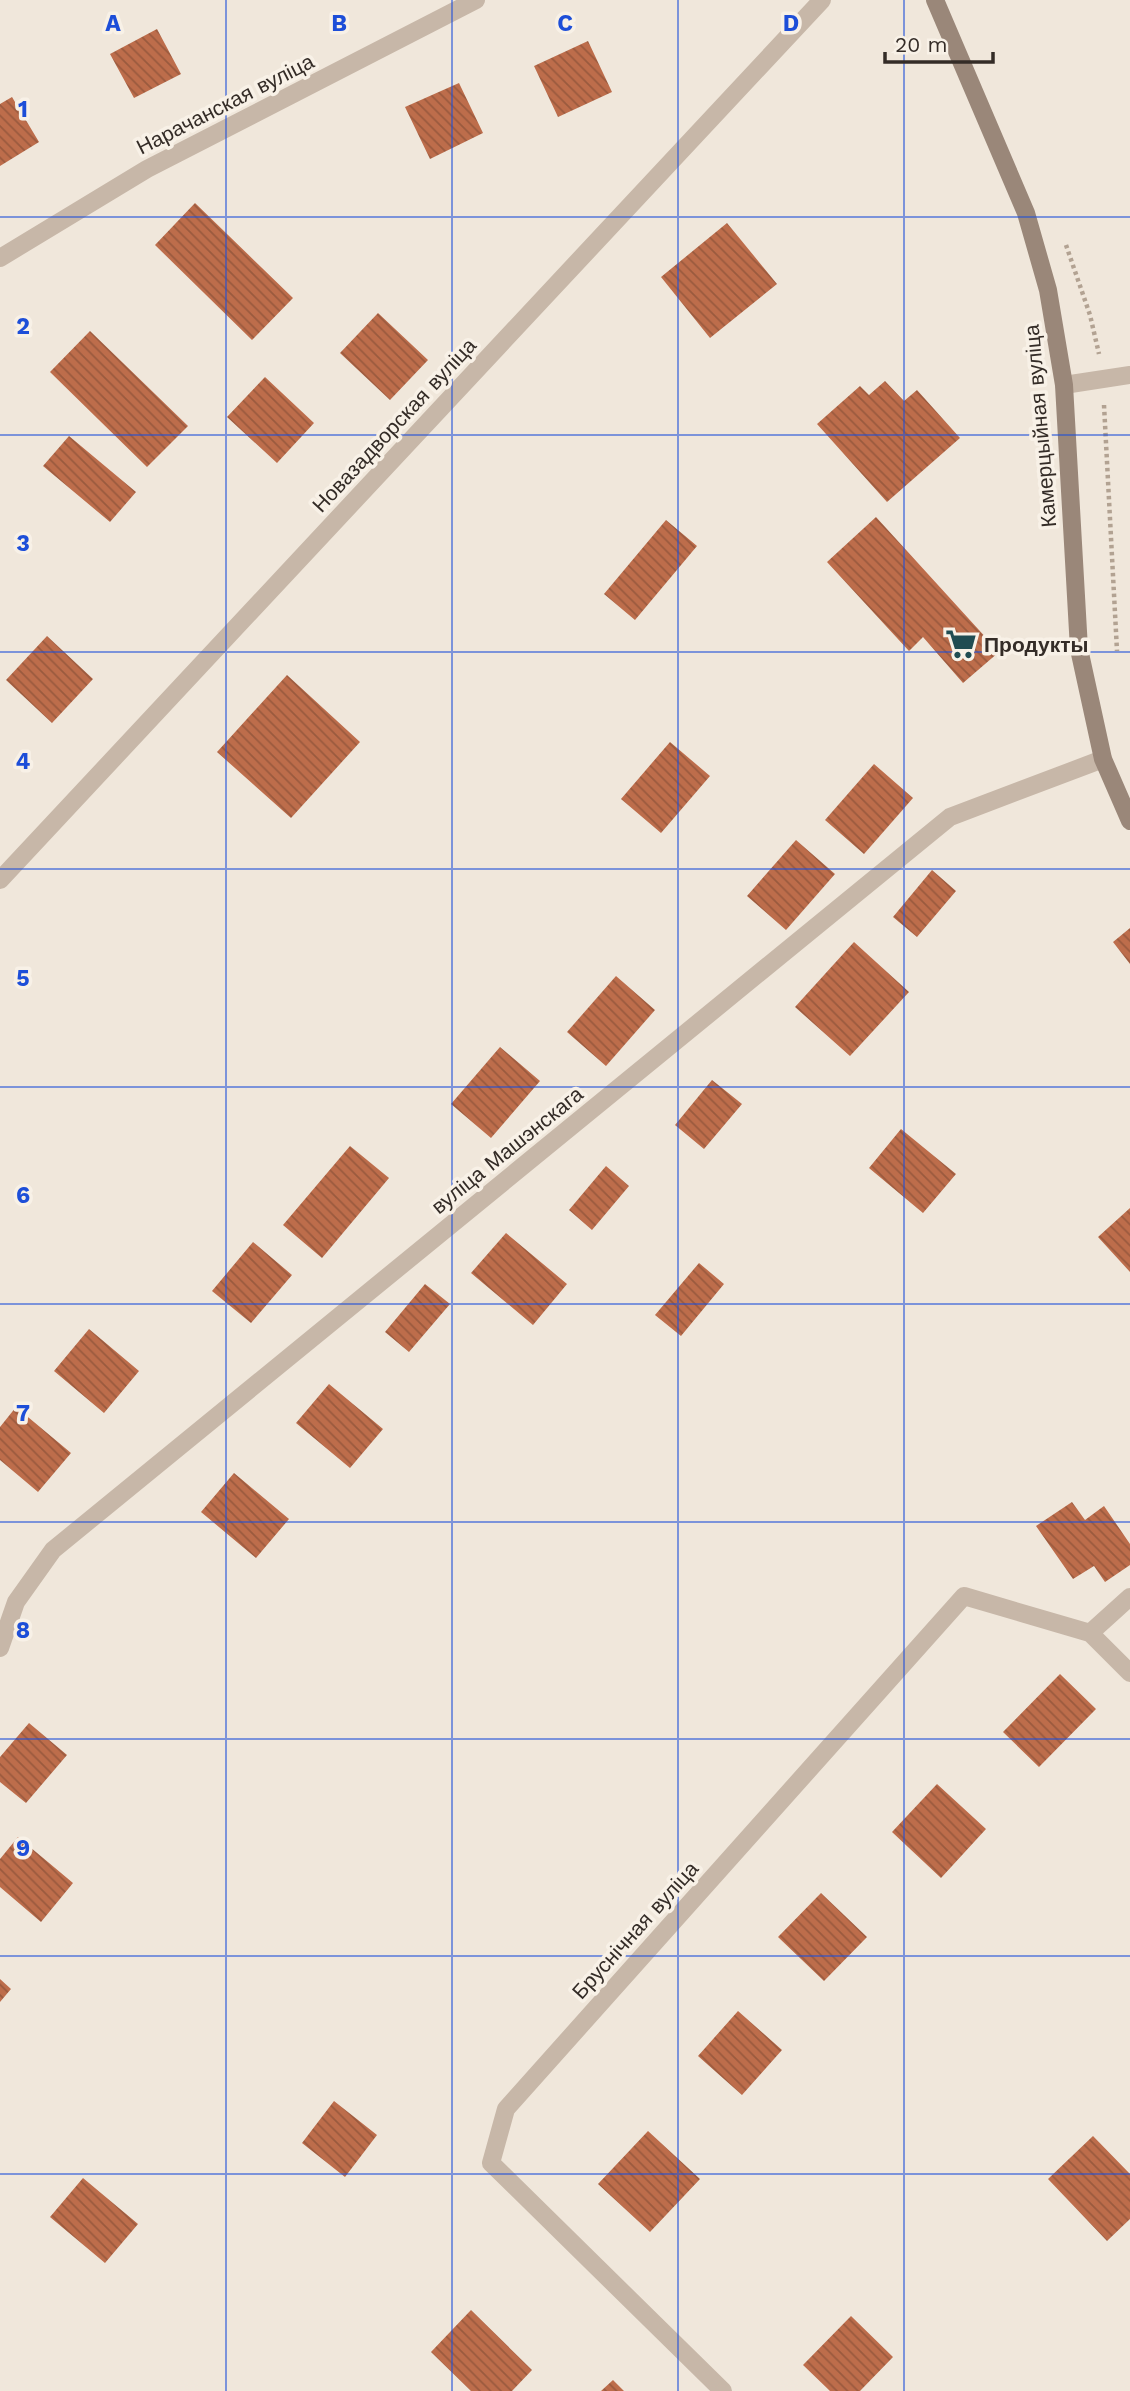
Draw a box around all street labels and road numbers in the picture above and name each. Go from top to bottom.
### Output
street label: Нарачанская вуліца [132,48,318,160]
street label: Камерцыйная вуліца [1019,323,1061,529]
street label: Новазадворская вуліца [307,333,481,517]
street label: вуліца Машэнскага [426,1081,588,1219]
street label: Бруснічная вуліца [567,1856,704,2004]

